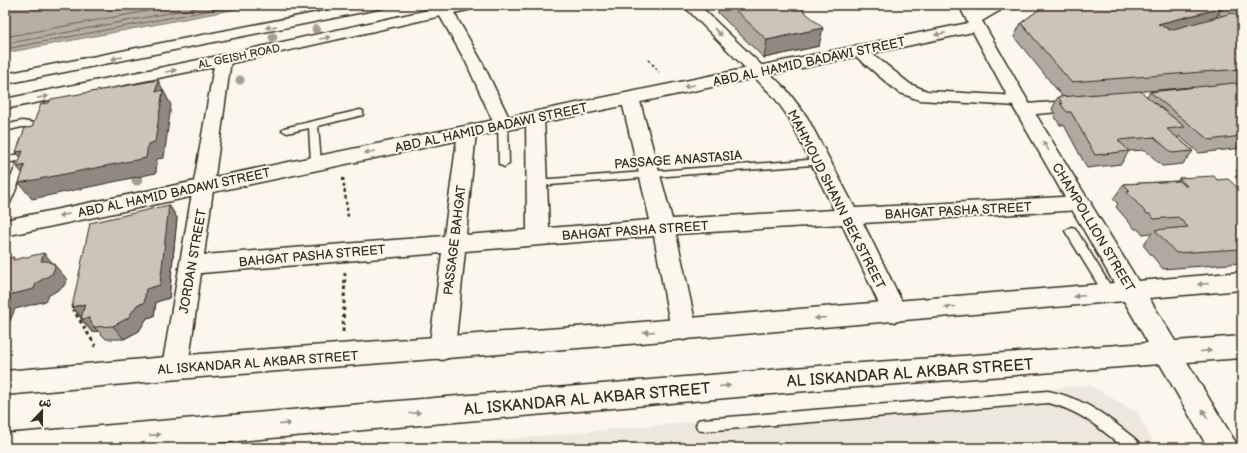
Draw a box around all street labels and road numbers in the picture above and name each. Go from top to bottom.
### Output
street label: ABD AL HAMID BADAWI STREET [712,34,907,90]
street label: AL GEISH ROAD [197,41,281,71]
street label: ABD AL HAMID BADAWI STREET [394,100,589,156]
street label: MAHMOUD SHANN BEK STREET [784,107,889,292]
street label: PASSAGE ANASTASIA [614,148,742,172]
street label: CHAMPOLLION STREET [1048,160,1138,295]
street label: ABD AL HAMID BADAWI STREET [77,165,272,221]
street label: PASSAGE BAHGAT [440,184,470,296]
street label: BAHGAT PASHA STREET [884,199,1032,223]
street label: JORDAN STREET [176,208,210,315]
street label: BAHGAT PASHA STREET [561,218,709,244]
street label: BAHGAT PASHA STREET [238,242,386,270]
street label: AL ISKANDAR AL AKBAR STREET [157,348,359,378]
street label: AL ISKANDAR AL AKBAR STREET [786,355,1035,392]
street label: AL ISKANDAR AL AKBAR STREET [463,379,712,420]

